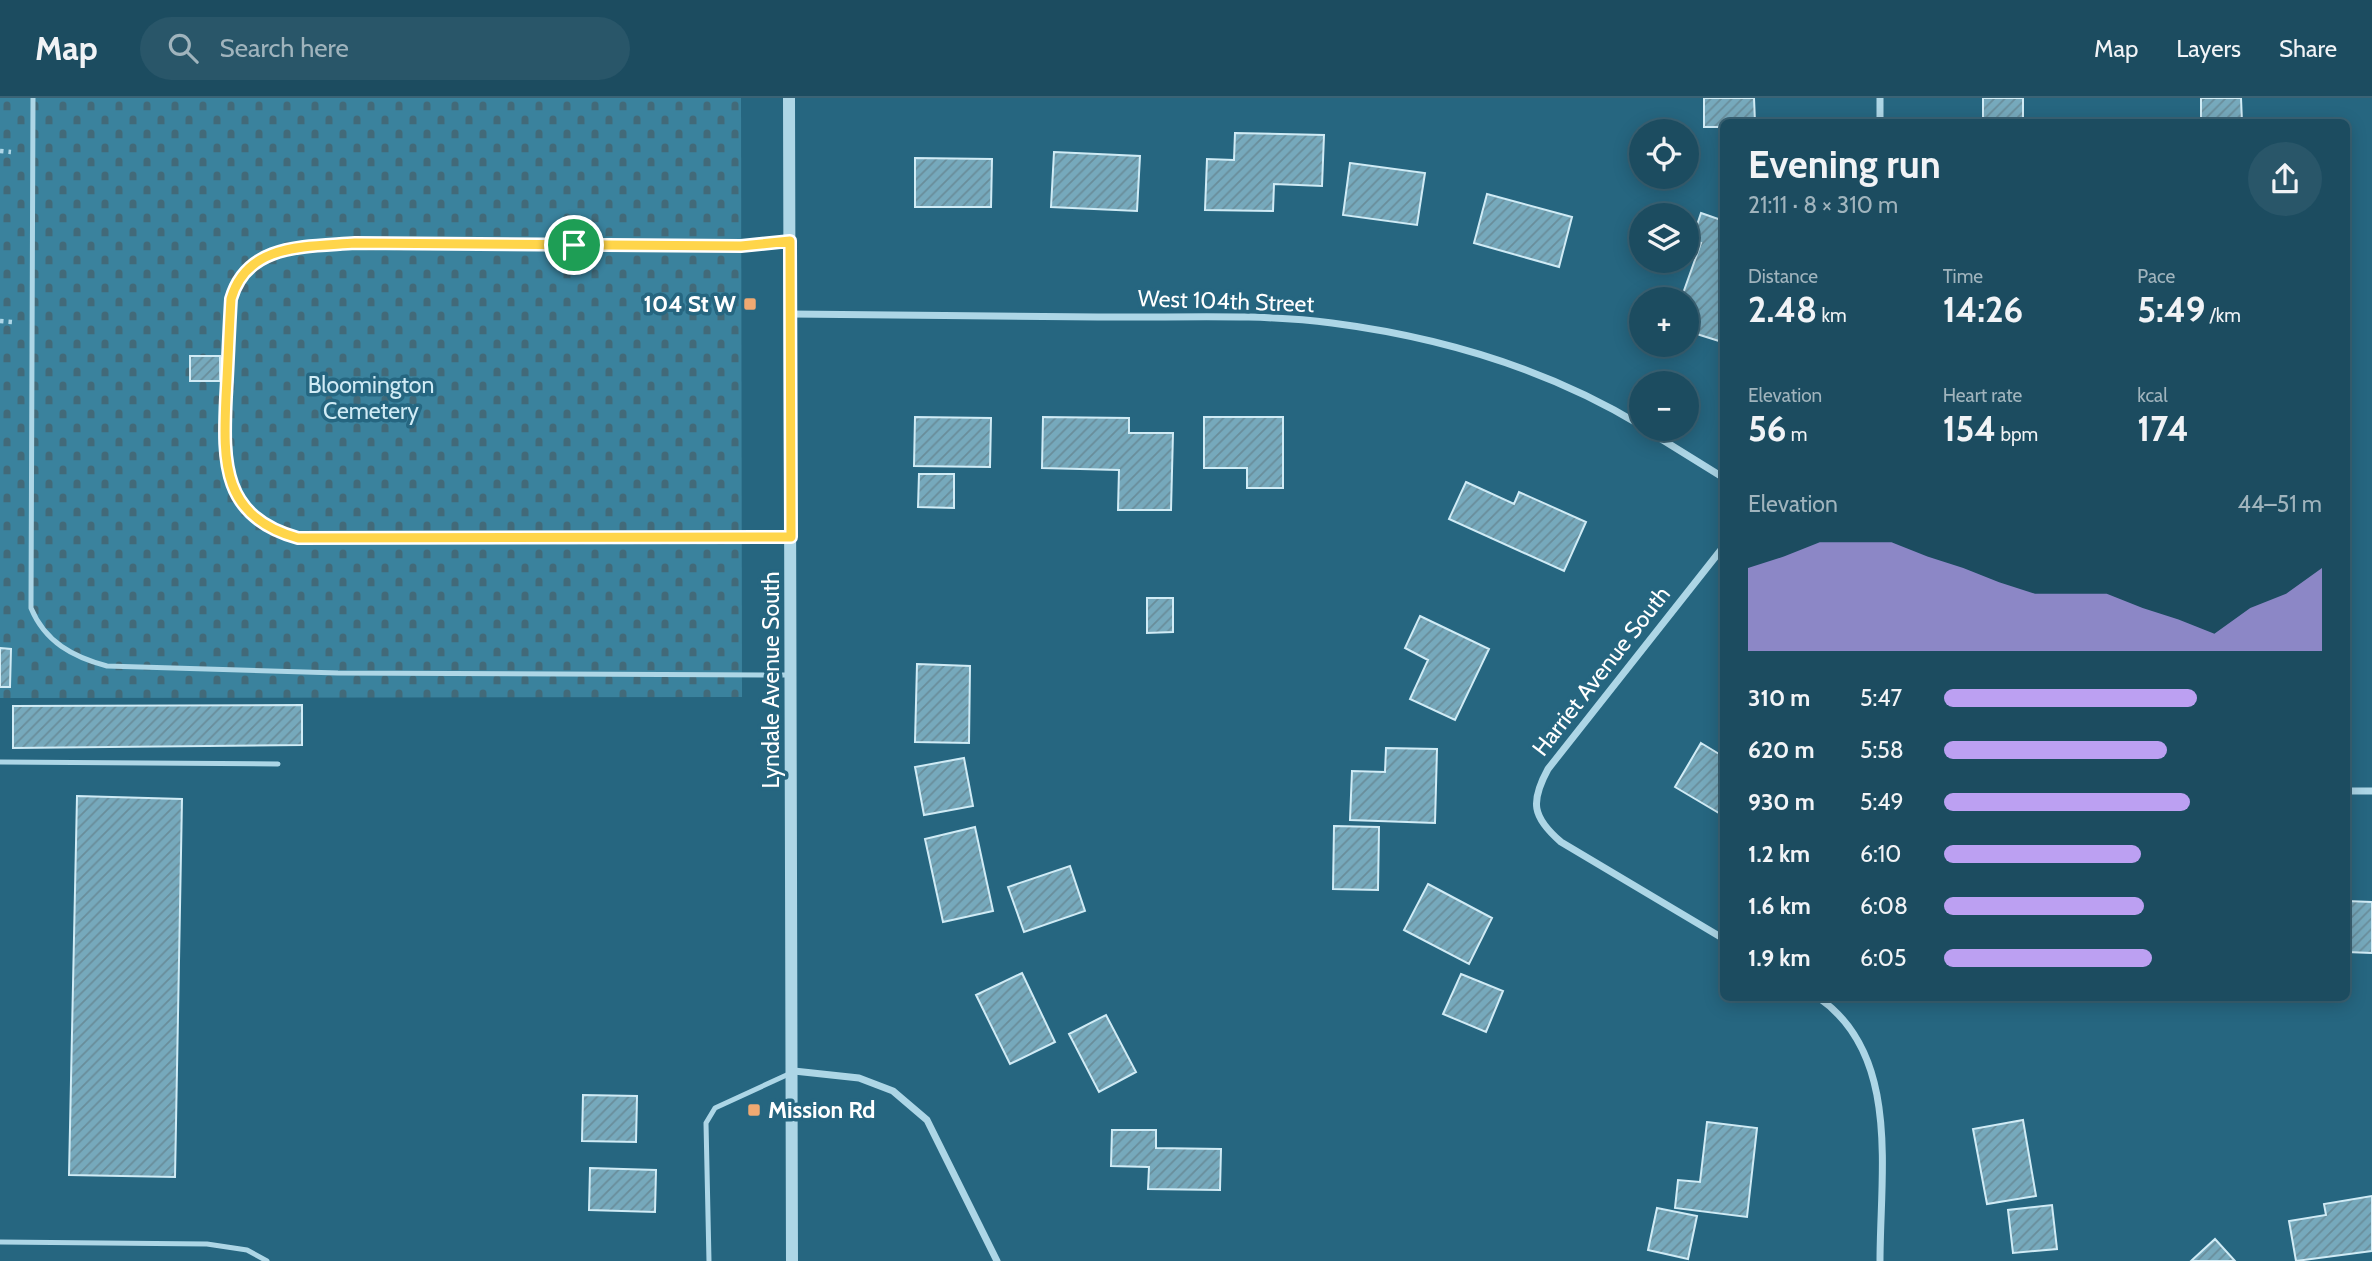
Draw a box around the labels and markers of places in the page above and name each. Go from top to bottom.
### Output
pin [544,215,604,275]
place label: 104 St W [644,290,737,318]
marker: 104 St W [742,296,758,312]
place label: Mission Rd [768,1096,876,1124]
marker: Mission Rd [746,1102,762,1118]

